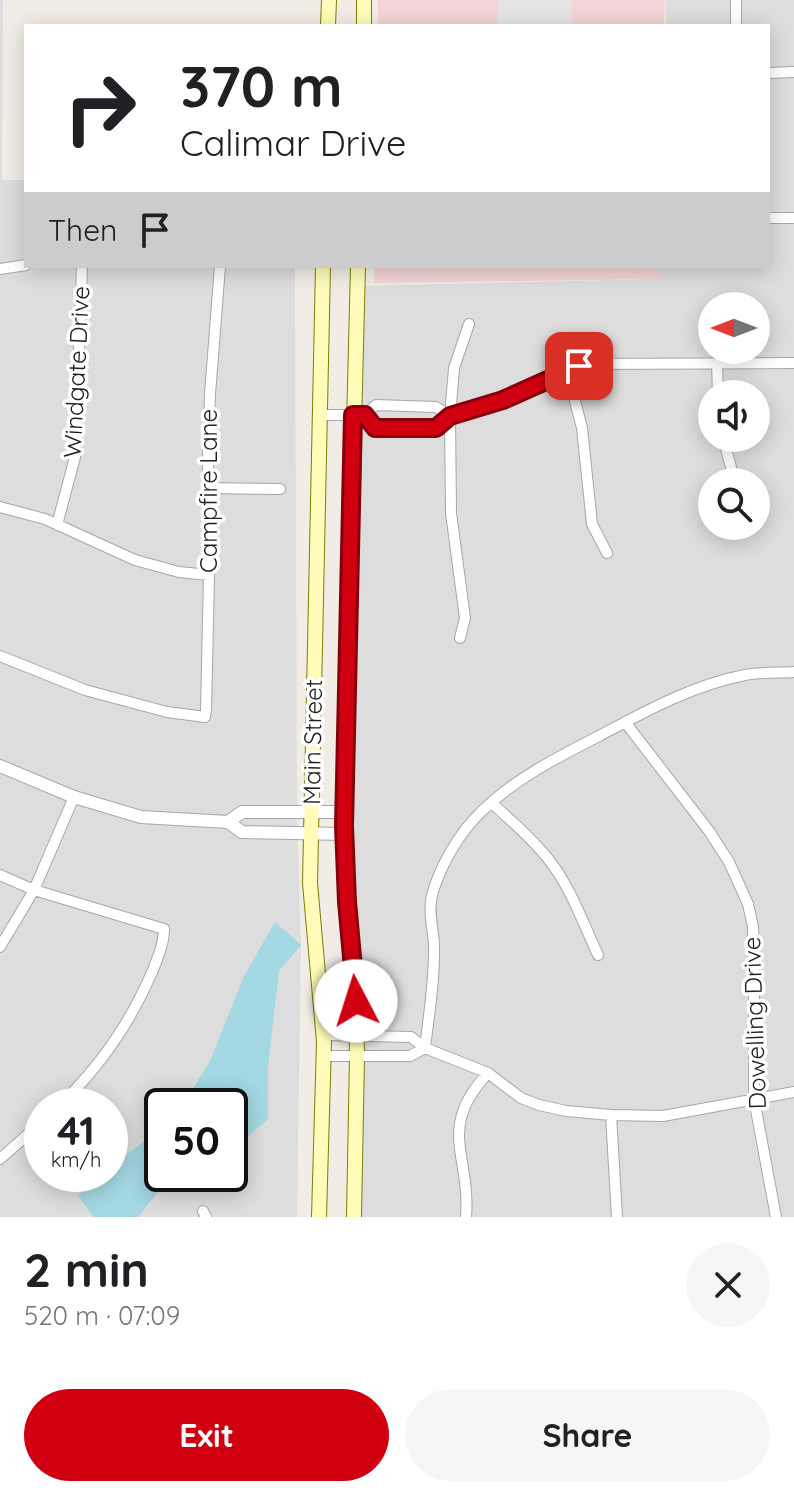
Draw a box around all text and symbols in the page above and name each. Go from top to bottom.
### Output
text: 370 m [180,51,343,121]
icon: right [48,56,152,160]
text: Calimar Drive [180,120,406,165]
icon: arrive [133,208,177,252]
text: Then [48,211,117,249]
street label: Windgate Drive [57,285,95,459]
north arrow [698,292,770,364]
map controls [698,292,770,540]
pin [545,332,613,400]
icon: arrive [557,344,601,388]
button: sound [698,380,770,452]
street label: Campfire Lane [193,409,223,573]
button: search [698,468,770,540]
street label: Main Street [296,679,328,805]
street label: Dowelling Drive [736,936,772,1110]
position arrow [314,959,398,1043]
speed limit sign: 50 [144,1088,248,1192]
text: 41 [57,1105,95,1155]
text: km/h [51,1147,101,1172]
text: 2 min [24,1239,149,1299]
button: close [686,1243,770,1327]
text: 520 m · 07:09 [24,1299,180,1332]
button: Exit [24,1389,389,1481]
button: Share [405,1389,770,1481]

